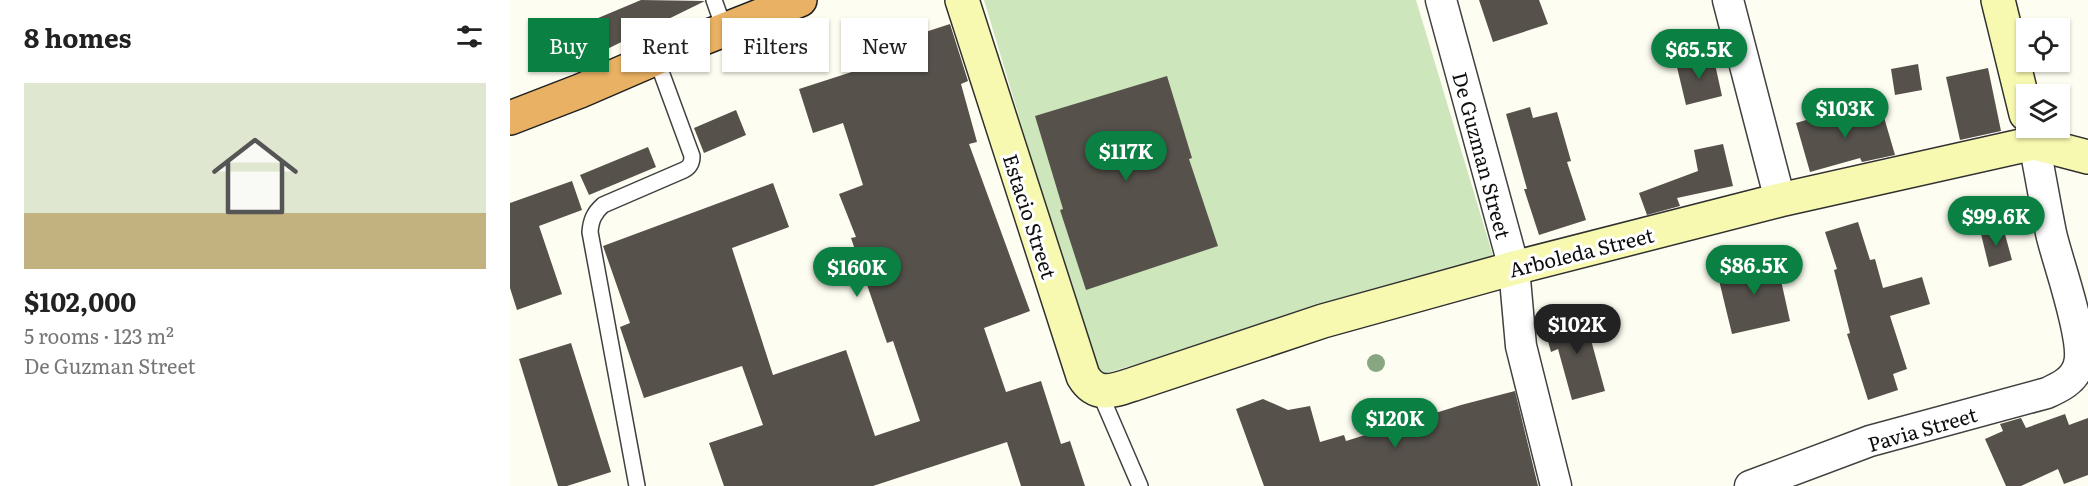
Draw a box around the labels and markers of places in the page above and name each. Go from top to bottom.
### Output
pin: $65.5K [1650,29,1748,80]
pin: $103K [1803,88,1887,139]
pin: $117K [1084,131,1168,182]
pin: $99.6K [1947,196,2045,247]
pin: $86.5K [1705,245,1803,296]
pin: $160K [815,247,899,298]
pin: $102K [1535,304,1619,355]
pin: $120K [1353,398,1437,449]

